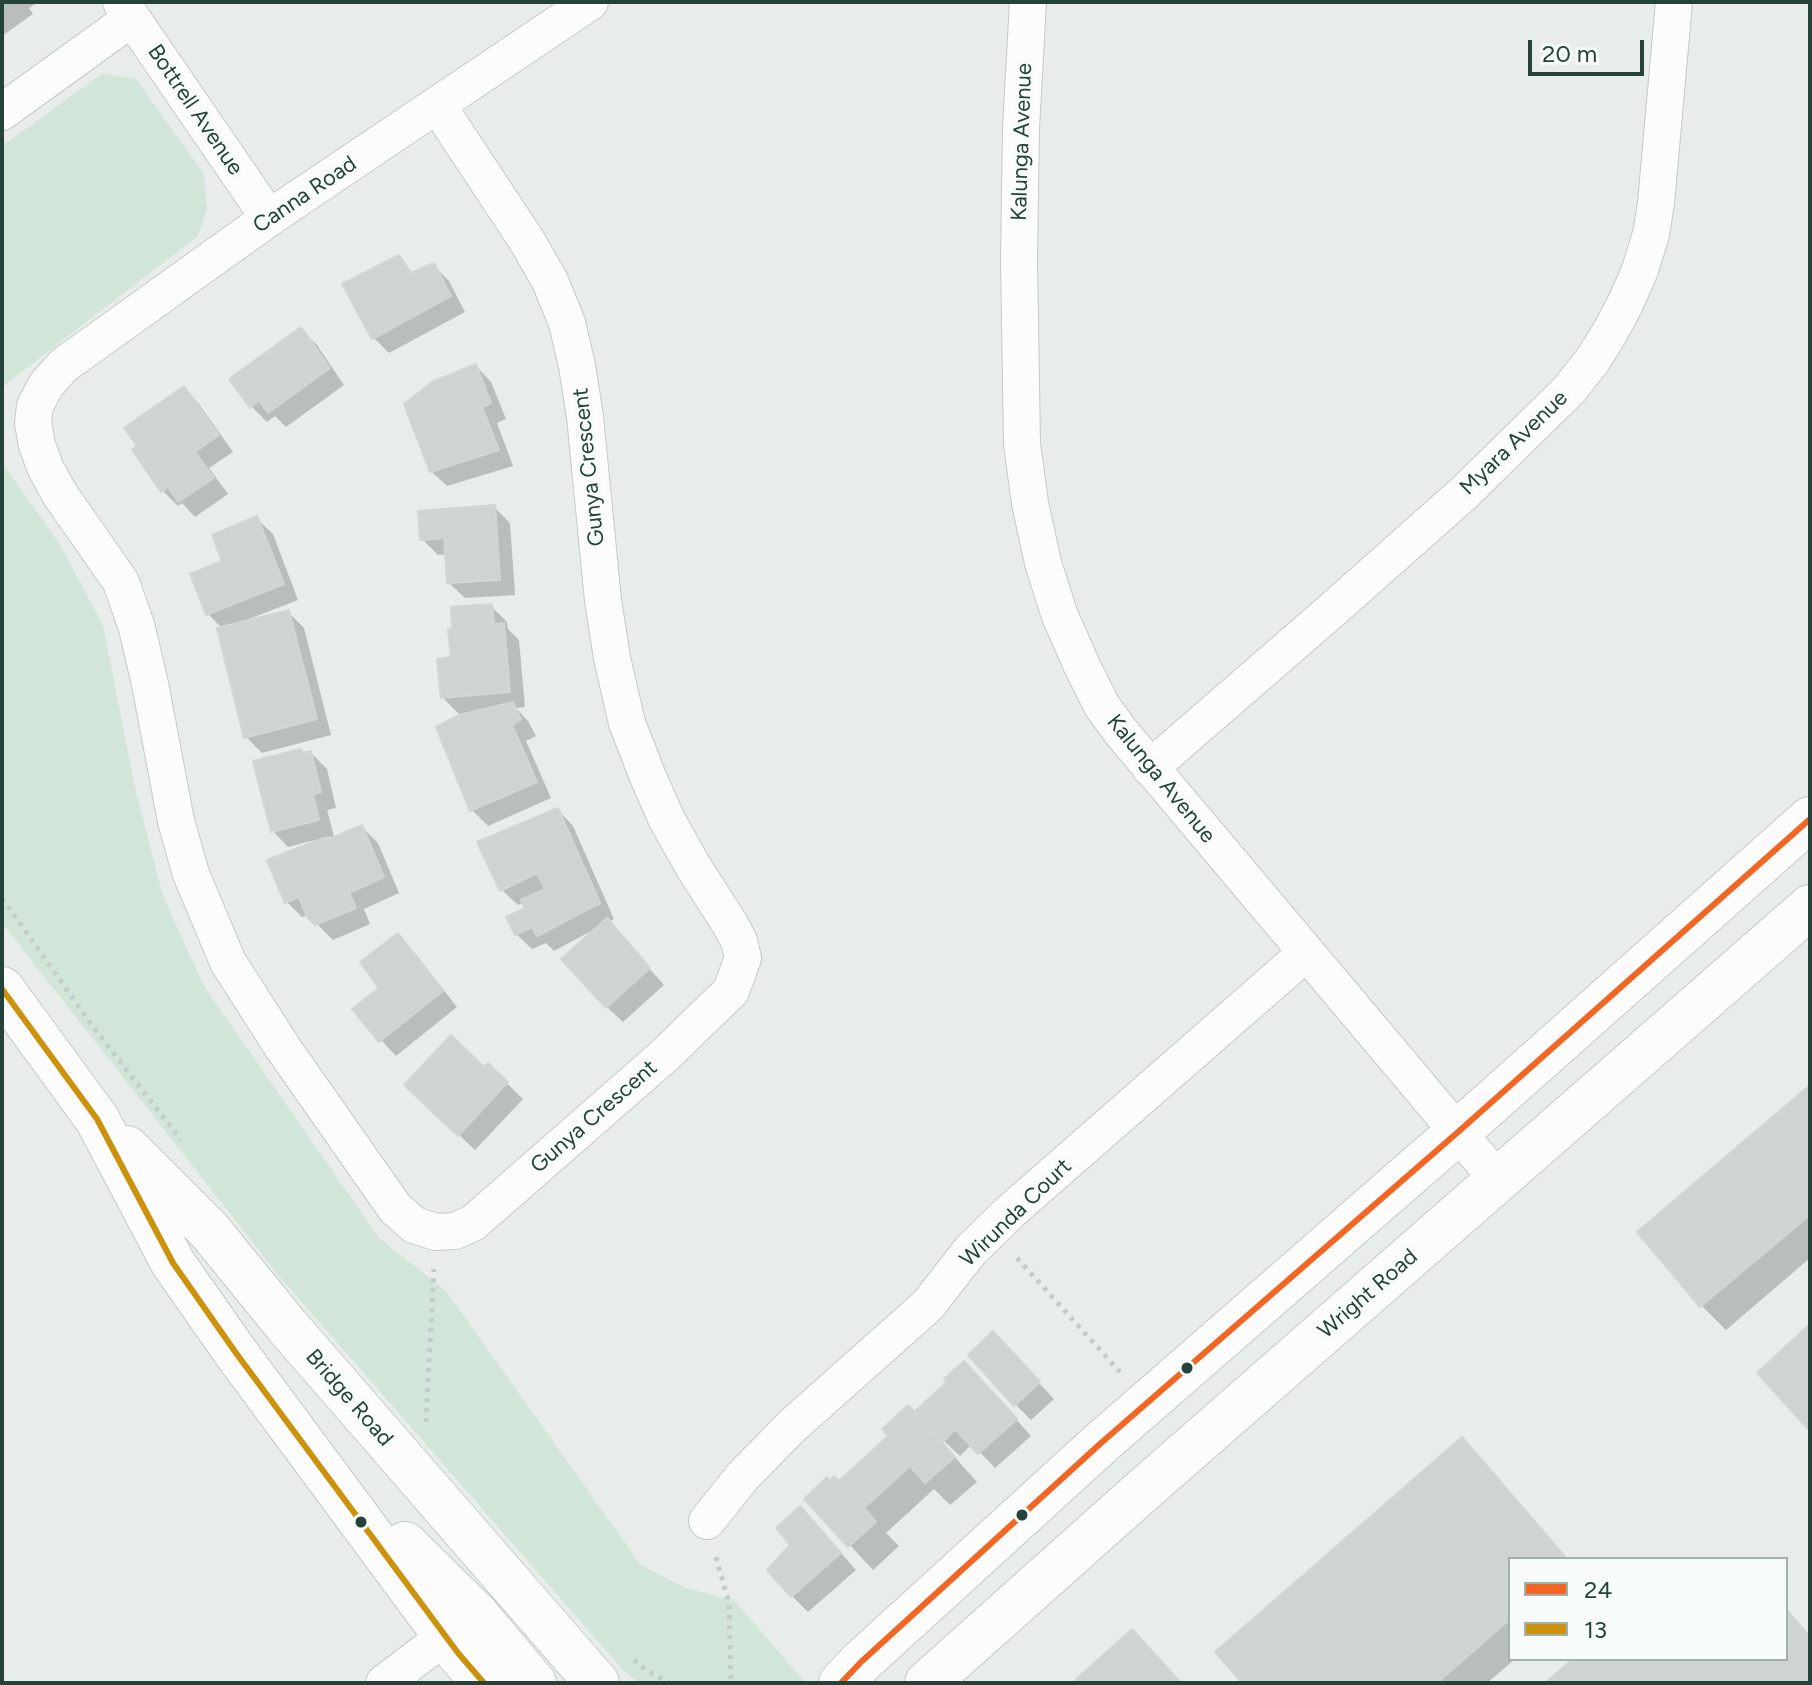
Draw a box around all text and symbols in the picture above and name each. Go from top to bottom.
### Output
scale bar [1532,24,1648,74]
text: 20 m [1542,39,1597,68]
street label: Bottrell Avenue [142,40,248,180]
street label: Kalunga Avenue [1006,63,1038,221]
street label: Canna Road [248,151,362,239]
street label: Myara Avenue [1455,385,1573,501]
street label: Gunya Crescent [568,386,610,548]
street label: Kalunga Avenue [1101,709,1221,849]
street label: Gunya Crescent [525,1055,663,1179]
street label: Wirunda Court [955,1153,1077,1273]
street label: Wright Road [1313,1244,1423,1344]
street label: Bridge Road [300,1344,398,1452]
unlabelled marker [1179,1360,1195,1376]
unlabelled marker [1014,1507,1030,1523]
unlabelled marker [353,1514,369,1530]
legend [1508,1557,1788,1661]
text: 24 [1584,1575,1612,1604]
text: 13 [1584,1615,1607,1644]

